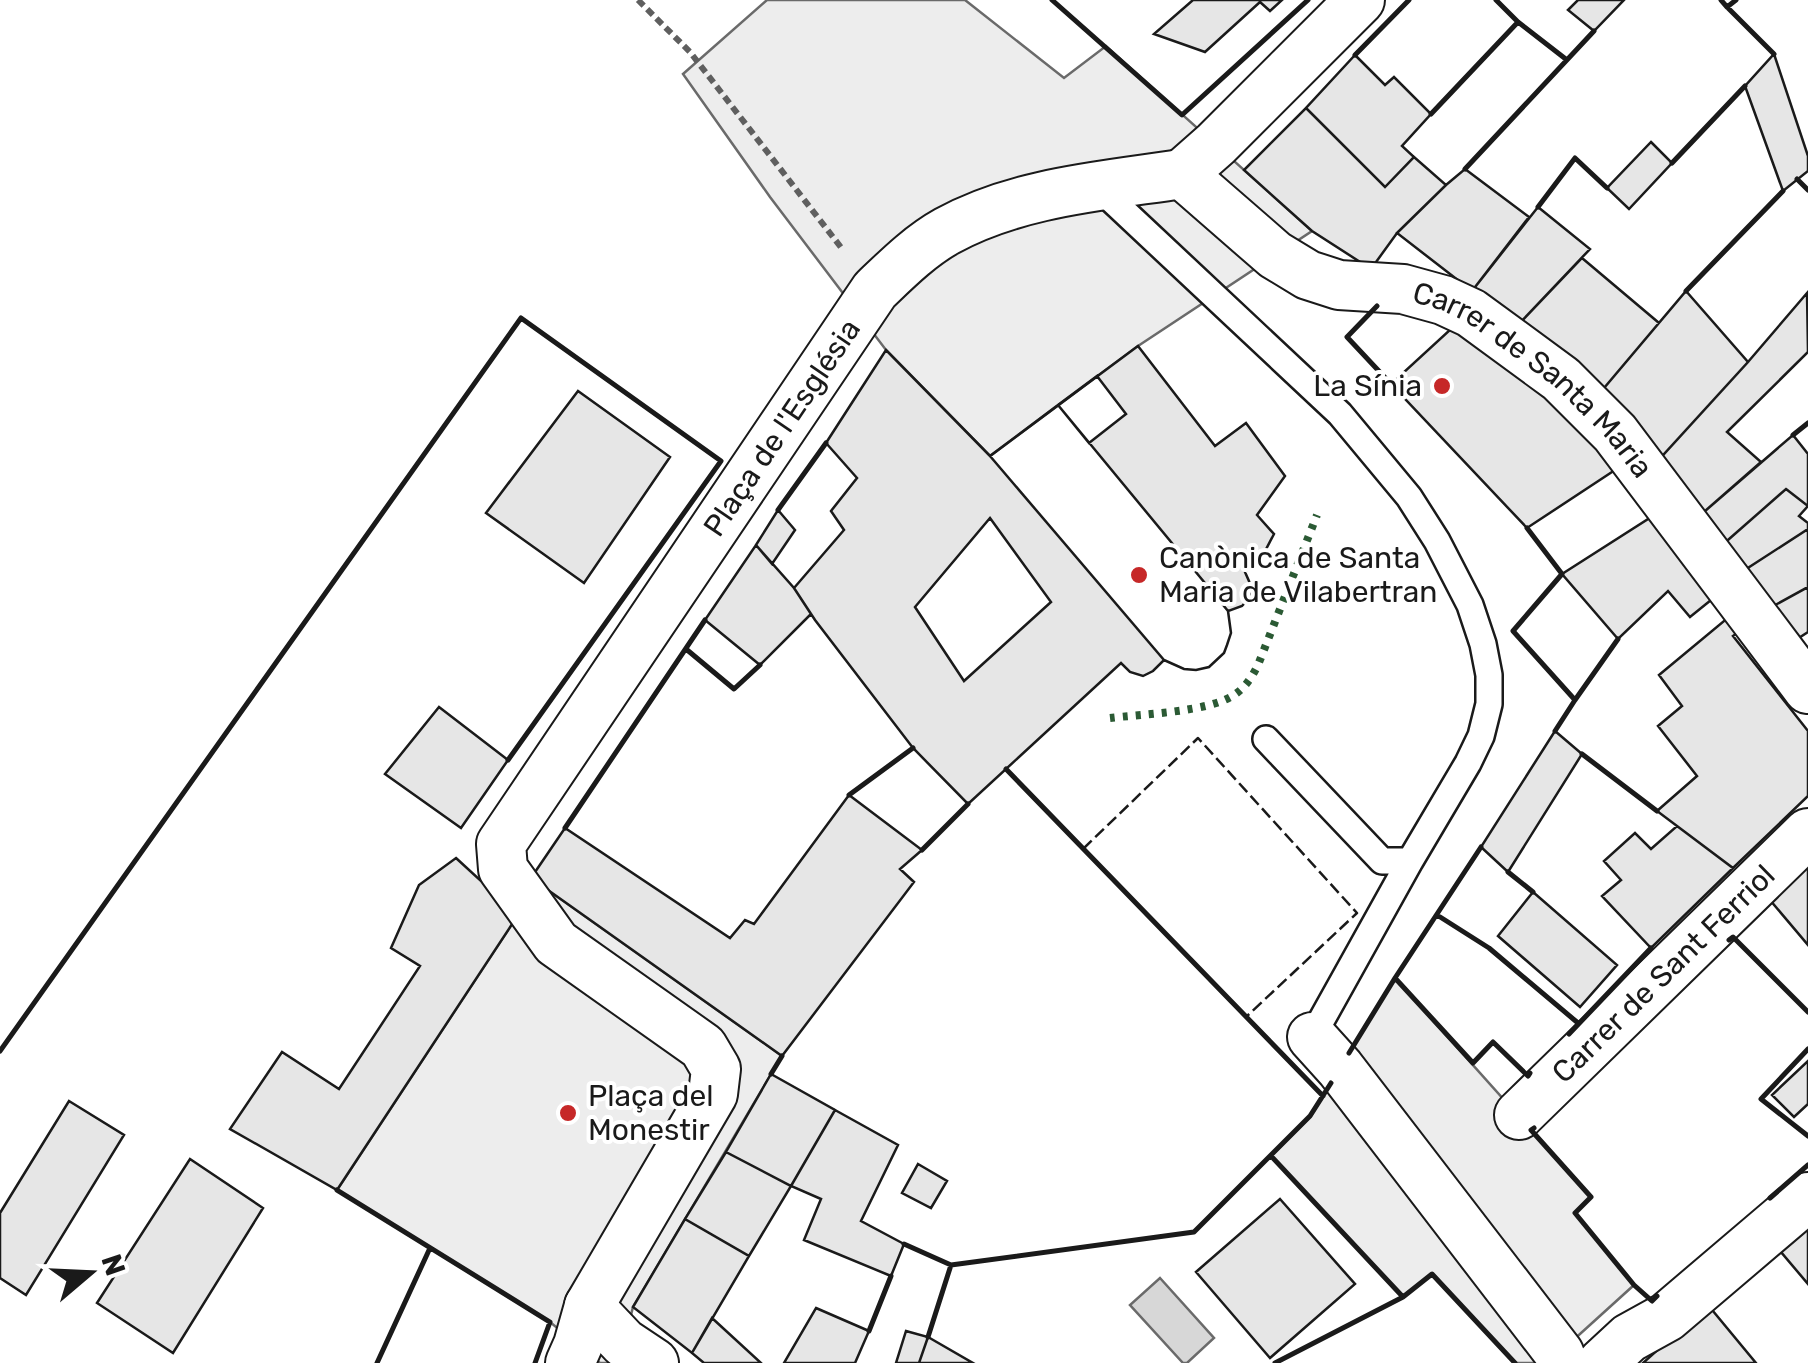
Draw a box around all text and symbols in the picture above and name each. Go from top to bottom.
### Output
street label: Carrer de Santa Maria [1409,275,1660,485]
street label: Plaça de l'Església [696,312,868,543]
place label: La Sínia [1313,368,1422,404]
marker: La Sínia [1431,375,1453,397]
place label: Canònica de Santa Maria de Vilabertran [1159,540,1437,610]
marker: Canònica de Santa Maria de Vilabertran [1128,564,1150,586]
street label: Carrer de Sant Ferriol [1545,857,1782,1090]
place label: Plaça del Monestir [588,1078,714,1148]
marker: Plaça del Monestir [557,1102,579,1124]
north arrow [40,1223,140,1323]
text: N [94,1250,132,1280]

